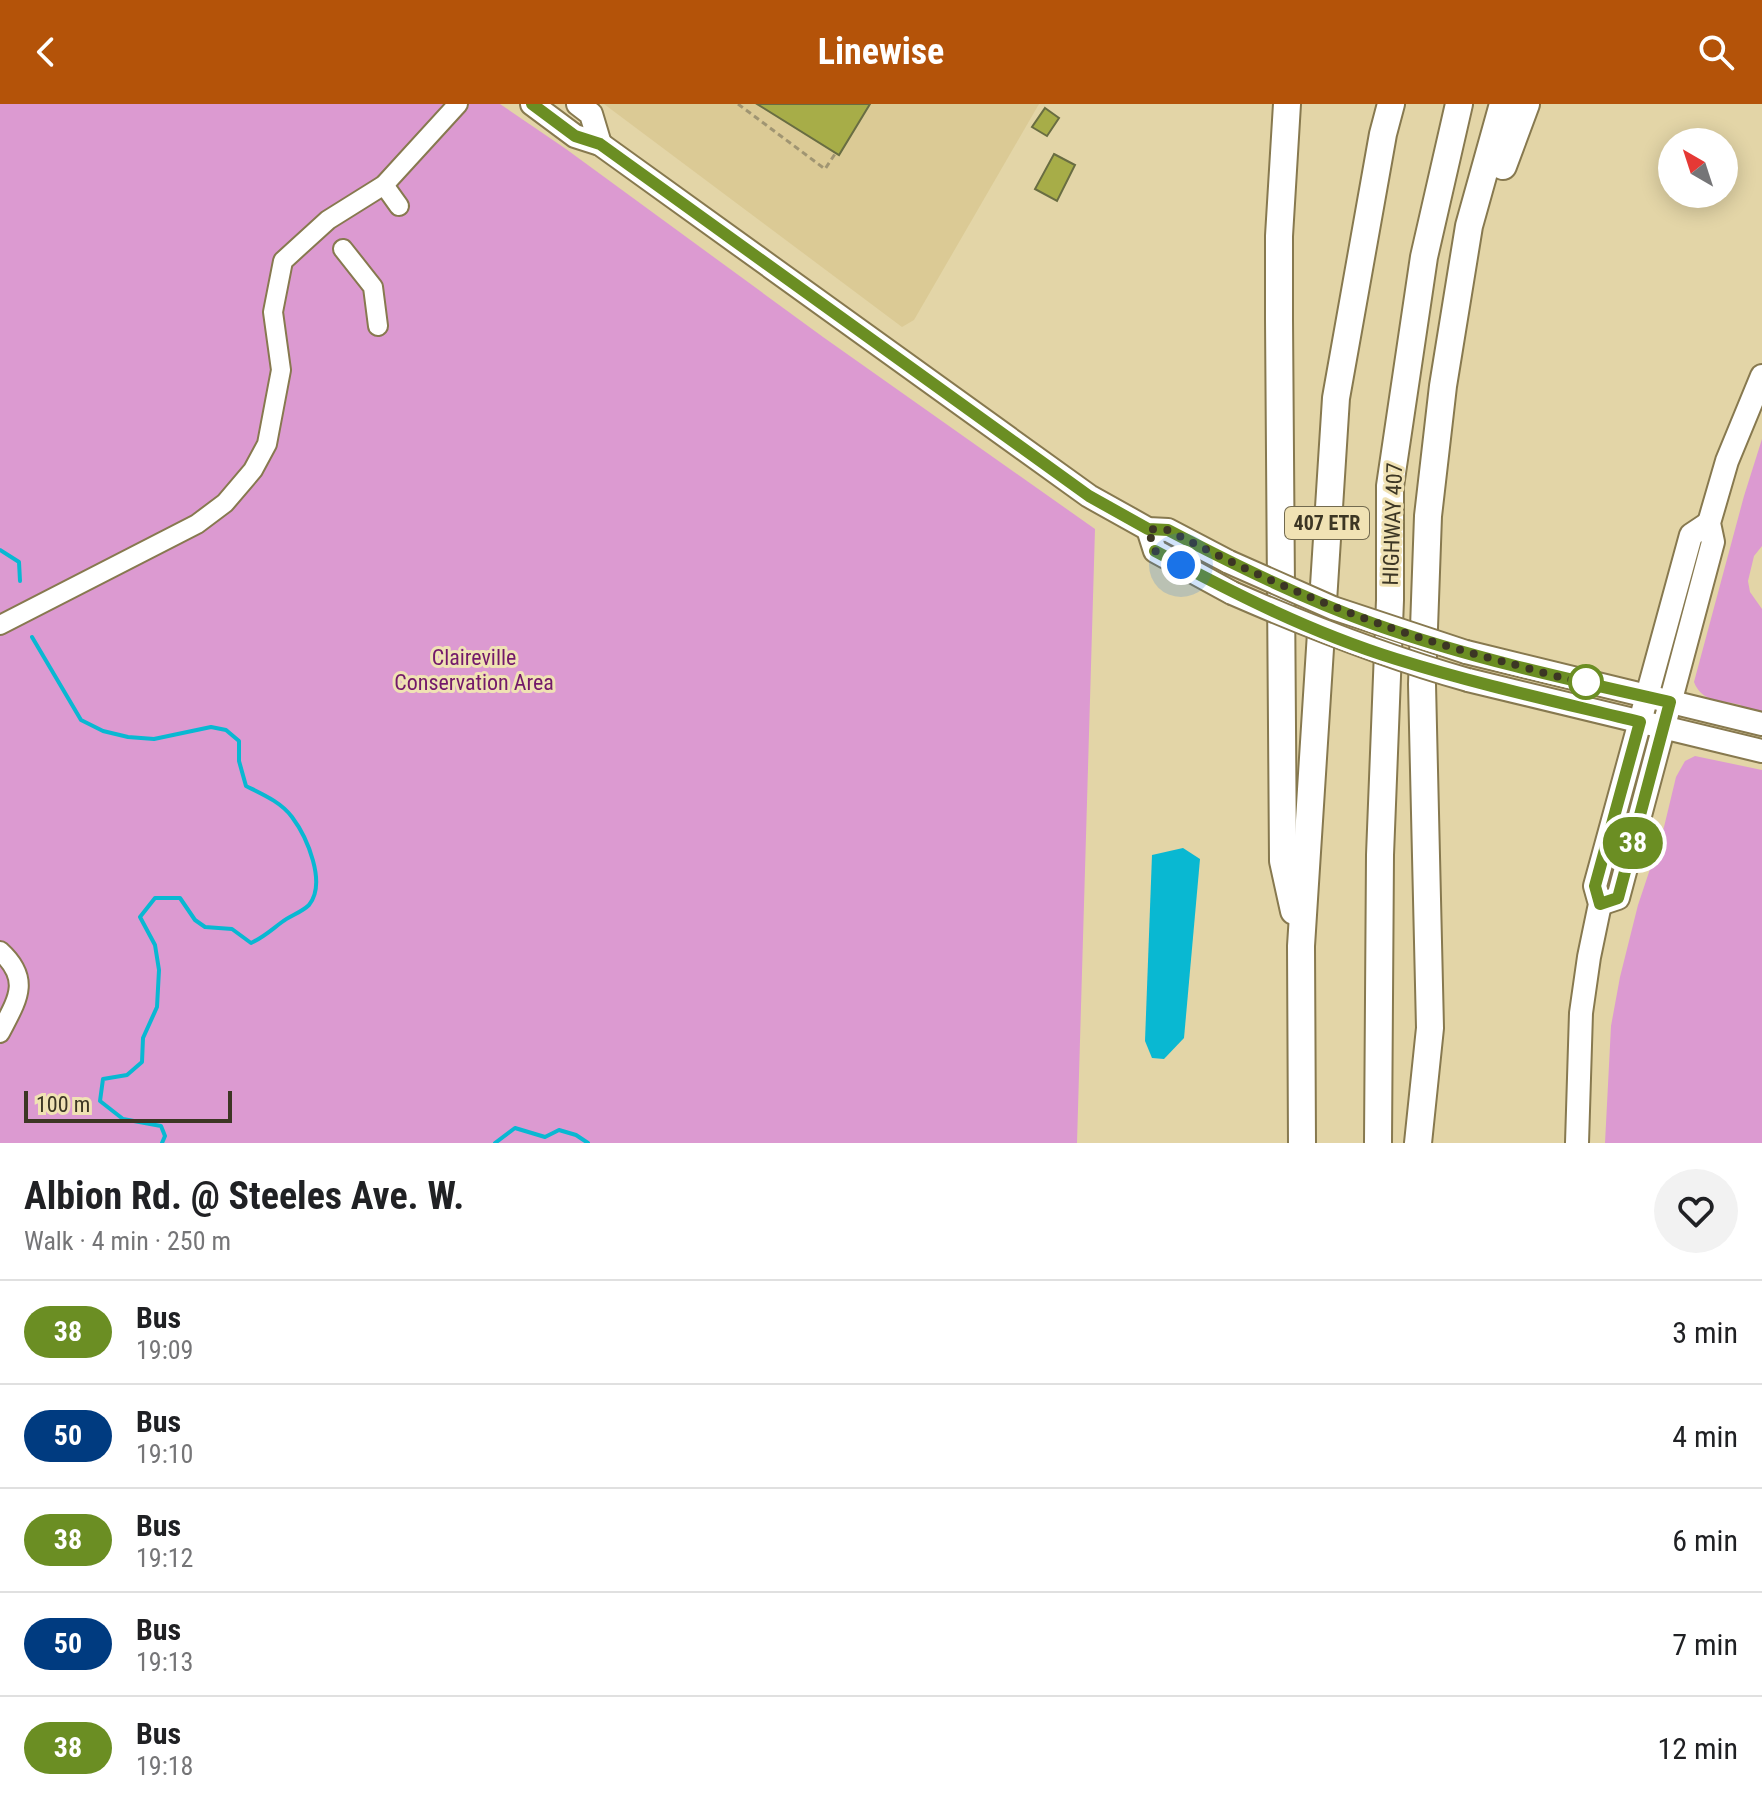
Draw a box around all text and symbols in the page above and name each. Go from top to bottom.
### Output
icon: back [24,30,68,74]
icon: search [1694,30,1738,74]
text: Linewise [818,31,944,73]
north arrow [1658,128,1738,208]
map controls [1658,128,1738,208]
street label: HIGHWAY 407 [1378,462,1407,586]
road number: 407 ETR [1285,507,1369,539]
your location [1161,545,1201,585]
park label: Claireville Conservation Area [394,645,554,695]
unlabelled marker [1569,665,1603,699]
line badge: 38 [1597,817,1669,869]
text: 38 [1619,826,1647,859]
scale bar [24,1087,232,1123]
text: 100 m [36,1092,90,1117]
button: heart [1654,1169,1738,1253]
text: Albion Rd. @ Steeles Ave. W. [24,1174,464,1218]
text: Walk · 4 min · 250 m [24,1226,231,1256]
text: Bus [136,1300,181,1335]
text: 38 [54,1315,82,1348]
text: 3 min [1672,1315,1738,1350]
text: 19:09 [136,1335,193,1365]
text: Bus [136,1404,181,1439]
text: 50 [54,1419,82,1452]
text: 4 min [1672,1419,1738,1454]
text: 19:10 [136,1439,193,1469]
text: Bus [136,1508,181,1543]
text: 38 [54,1523,82,1556]
text: 6 min [1672,1523,1738,1558]
text: 19:12 [136,1543,193,1573]
text: Bus [136,1612,181,1647]
text: 50 [54,1627,82,1660]
text: 7 min [1672,1627,1738,1662]
text: 19:13 [136,1647,193,1677]
text: Bus [136,1716,181,1751]
text: 38 [54,1731,82,1764]
text: 12 min [1657,1731,1738,1766]
text: 19:18 [136,1751,193,1781]

